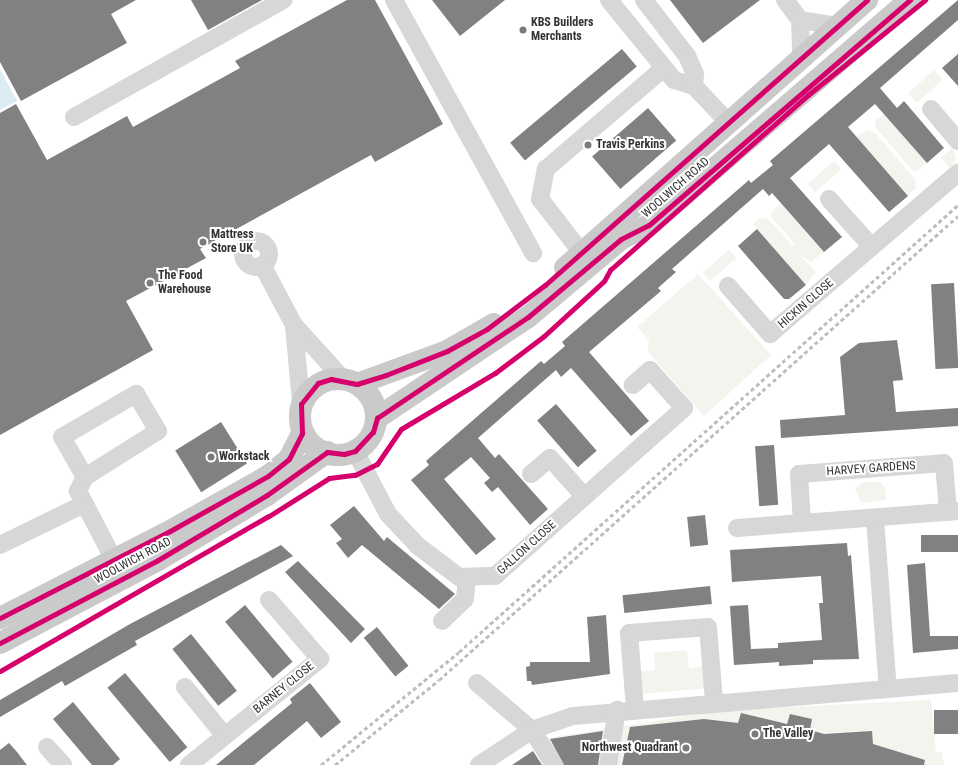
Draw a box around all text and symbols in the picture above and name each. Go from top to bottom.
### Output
place label: KBS Builders Merchants [531,16,593,44]
marker: KBS Builders Merchants [518,25,528,35]
place label: Travis Perkins [596,138,665,152]
marker: Travis Perkins [583,140,593,150]
street label: WOOLWICH ROAD [639,155,713,221]
place label: Mattress Store UK [211,228,254,256]
marker: Mattress Store UK [198,237,208,247]
place label: The Food Warehouse [158,269,211,297]
street label: HICKIN CLOSE [775,276,837,332]
marker: The Food Warehouse [145,278,155,288]
place label: Workstack [219,450,270,464]
marker: Workstack [206,452,216,462]
street label: HARVEY GARDENS [826,459,916,479]
street label: GALLON CLOSE [495,518,559,578]
street label: WOOLWICH ROAD [92,535,174,587]
street label: BARNEY CLOSE [251,659,317,717]
place label: The Valley [763,727,813,741]
marker: The Valley [750,729,760,739]
place label: Northwest Quadrant [582,741,678,755]
marker: Northwest Quadrant [681,743,691,753]

